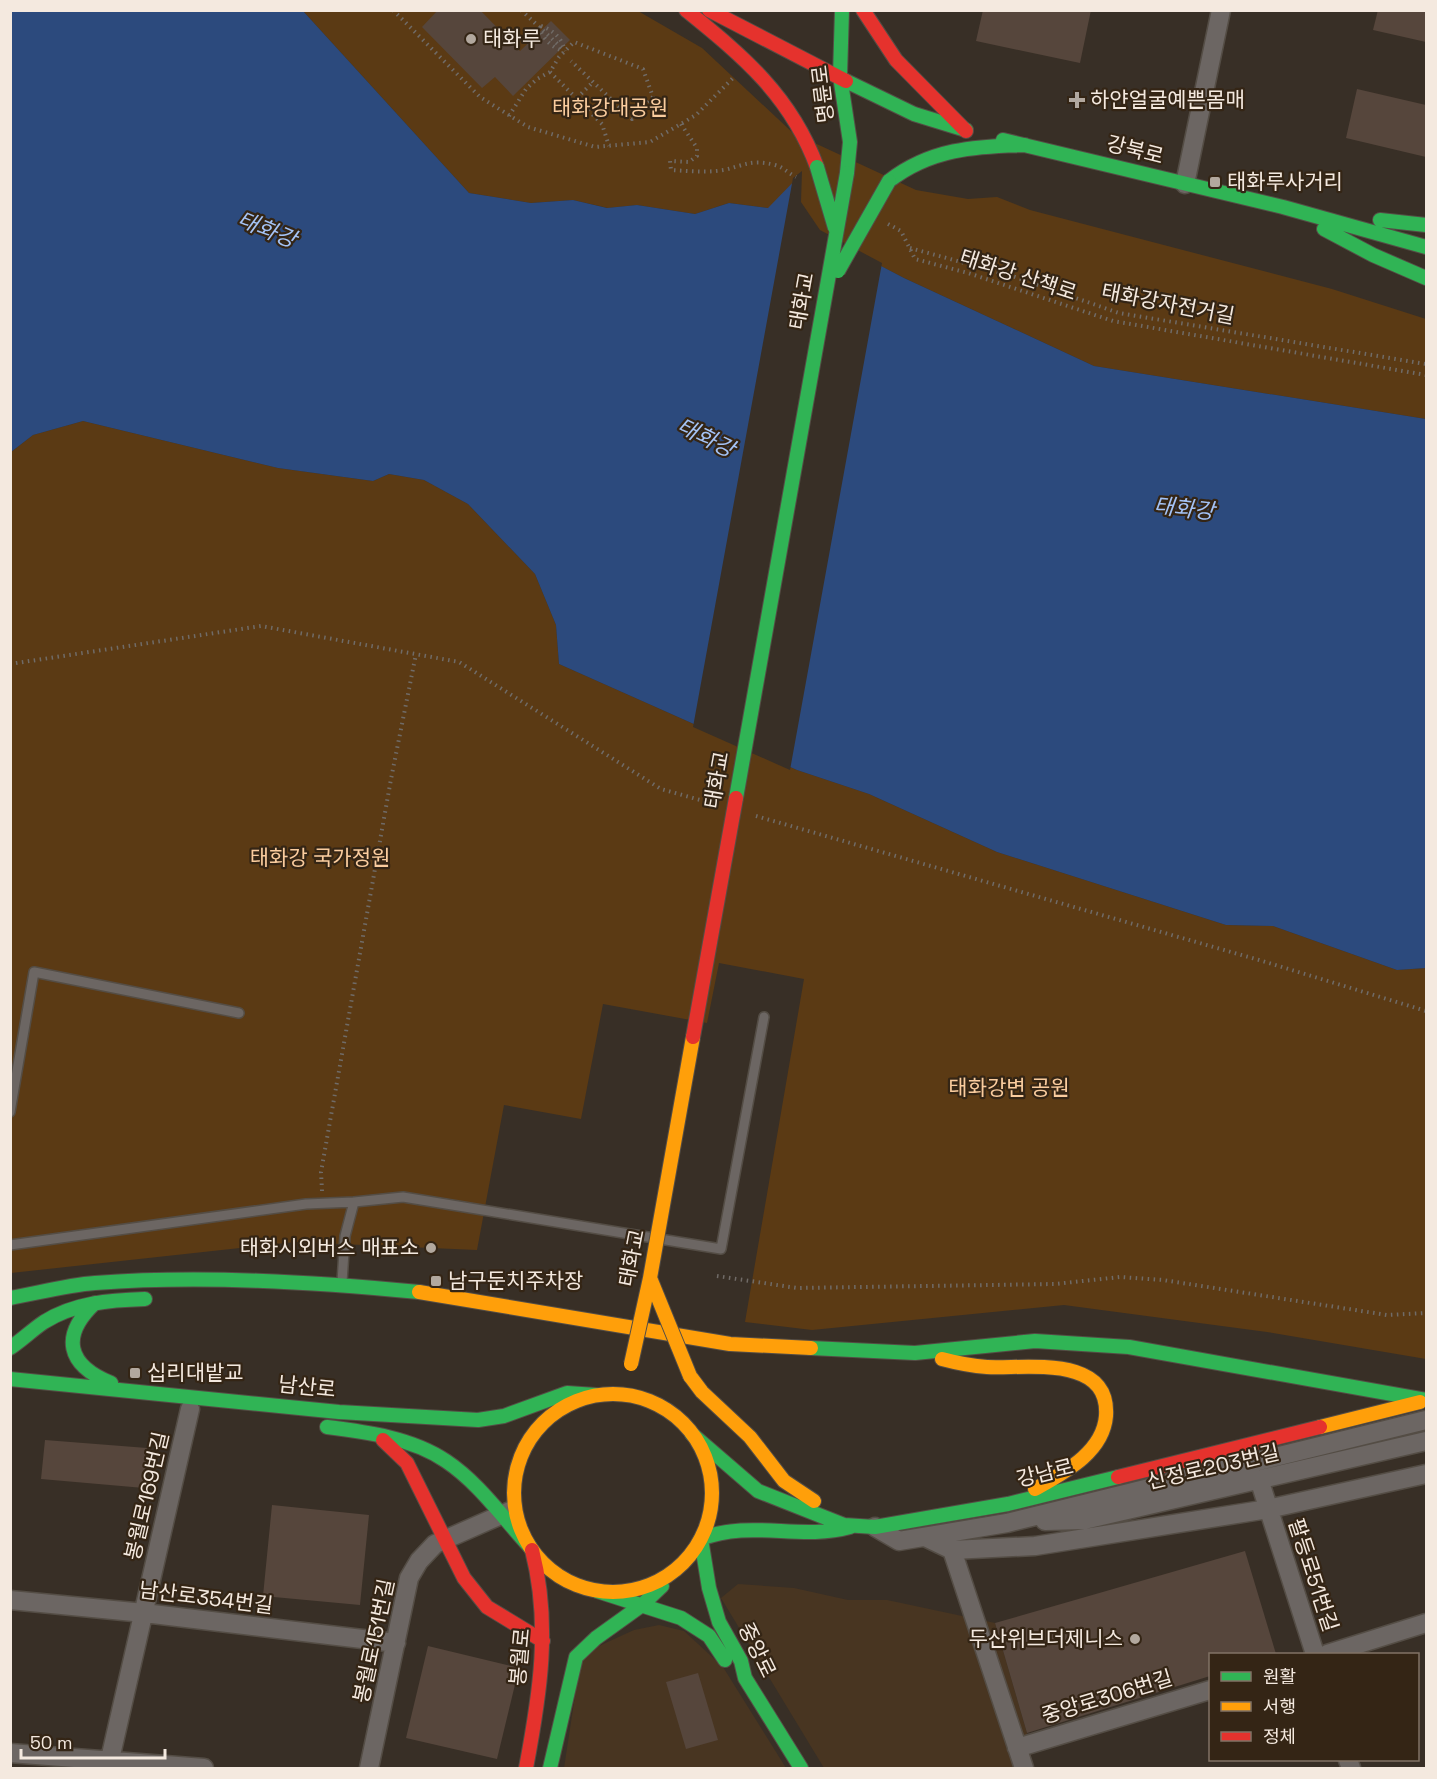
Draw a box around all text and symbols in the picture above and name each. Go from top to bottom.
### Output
place label: 태화루 [483,25,541,52]
marker: 태화루 [464,32,478,46]
street label: 명륜로 [806,64,839,124]
place label: 하얀얼굴예쁜몸매 [1090,86,1245,113]
marker: 하얀얼굴예쁜몸매 [1068,91,1086,109]
park label: 태화강대공원 [552,94,668,121]
street label: 강북로 [1104,129,1167,170]
place label: 태화루사거리 [1227,168,1343,195]
marker: 태화루사거리 [1208,175,1222,189]
water label: 태화강 [234,205,303,254]
street label: 태화강 산책로 [956,243,1080,306]
street label: 태화교 [783,270,820,332]
street label: 태화강자전거길 [1099,277,1237,330]
water label: 태화강 [673,411,742,464]
water label: 태화강 [1152,491,1218,525]
street label: 태화교 [698,749,735,811]
park label: 태화강 국가정원 [250,844,390,871]
park label: 태화강변 공원 [948,1074,1070,1101]
street label: 태화교 [613,1227,650,1289]
place label: 태화시외버스 매표소 [240,1234,419,1261]
marker: 태화시외버스 매표소 [424,1241,438,1255]
place label: 남구둔치주차장 [448,1267,583,1294]
marker: 남구둔치주차장 [429,1274,443,1288]
place label: 십리대밭교 [147,1359,244,1386]
marker: 십리대밭교 [128,1366,142,1380]
street label: 남산로 [277,1370,337,1403]
street label: 봉월로169번길 [119,1429,174,1563]
street label: 신정로203번길 [1144,1438,1282,1495]
street label: 강남로 [1013,1452,1076,1493]
street label: 팔등로51번길 [1282,1515,1344,1635]
street label: 남산로354번길 [137,1576,275,1619]
street label: 봉월로151번길 [347,1576,400,1706]
street label: 중앙로 [733,1618,782,1682]
place label: 두산위브더제니스 [968,1625,1123,1652]
street label: 봉월로 [504,1627,535,1687]
marker: 두산위브더제니스 [1128,1632,1142,1646]
legend [1209,1653,1419,1761]
street label: 중앙로306번길 [1038,1664,1176,1729]
text: 원활 [1263,1665,1296,1688]
text: 서행 [1263,1695,1296,1718]
scale bar [21,1722,165,1760]
text: 정체 [1263,1725,1296,1748]
text: 50 m [30,1731,72,1754]

